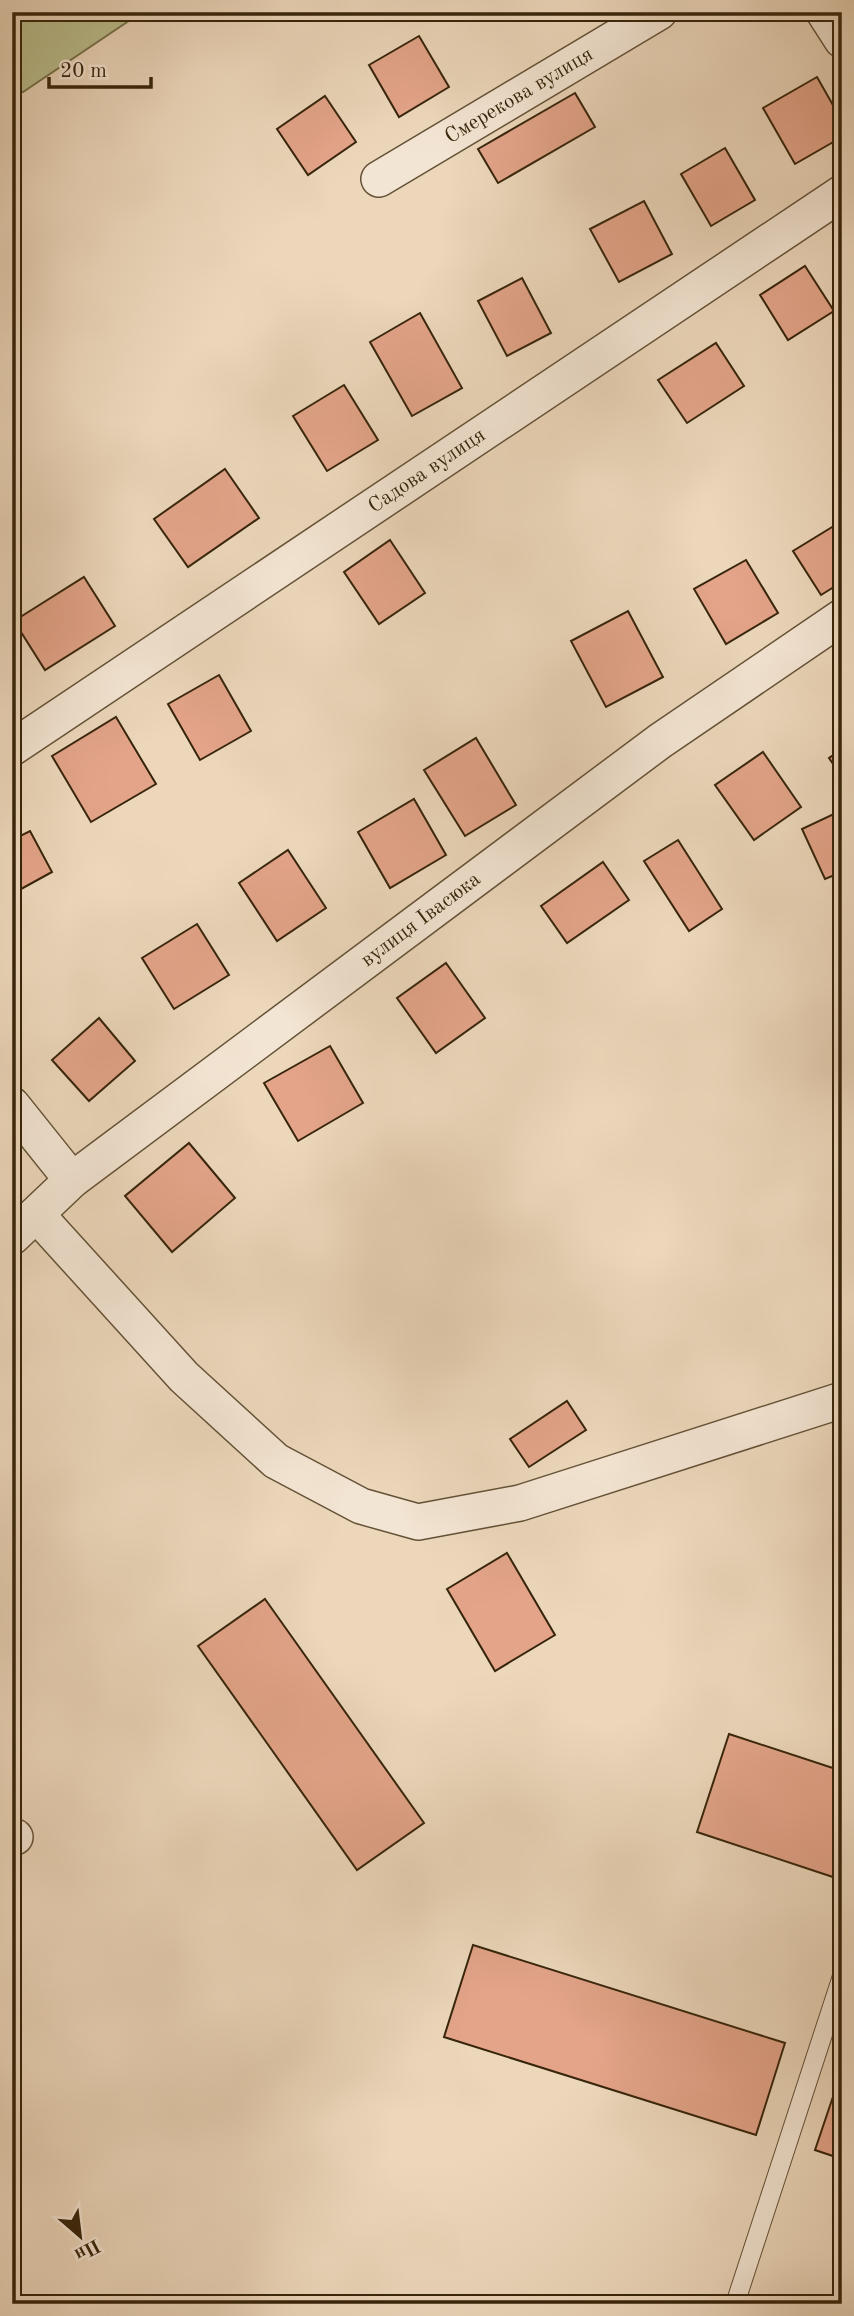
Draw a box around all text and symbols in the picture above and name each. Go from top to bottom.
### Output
street label: Смерекова вулиця [441,43,597,148]
scale bar [49,46,150,90]
text: 20 m [60,61,107,82]
street label: Садова вулиця [364,424,489,517]
street label: вулиця Івасюка [357,868,484,971]
north arrow [46,2200,116,2270]
text: Пн [71,2234,103,2263]

